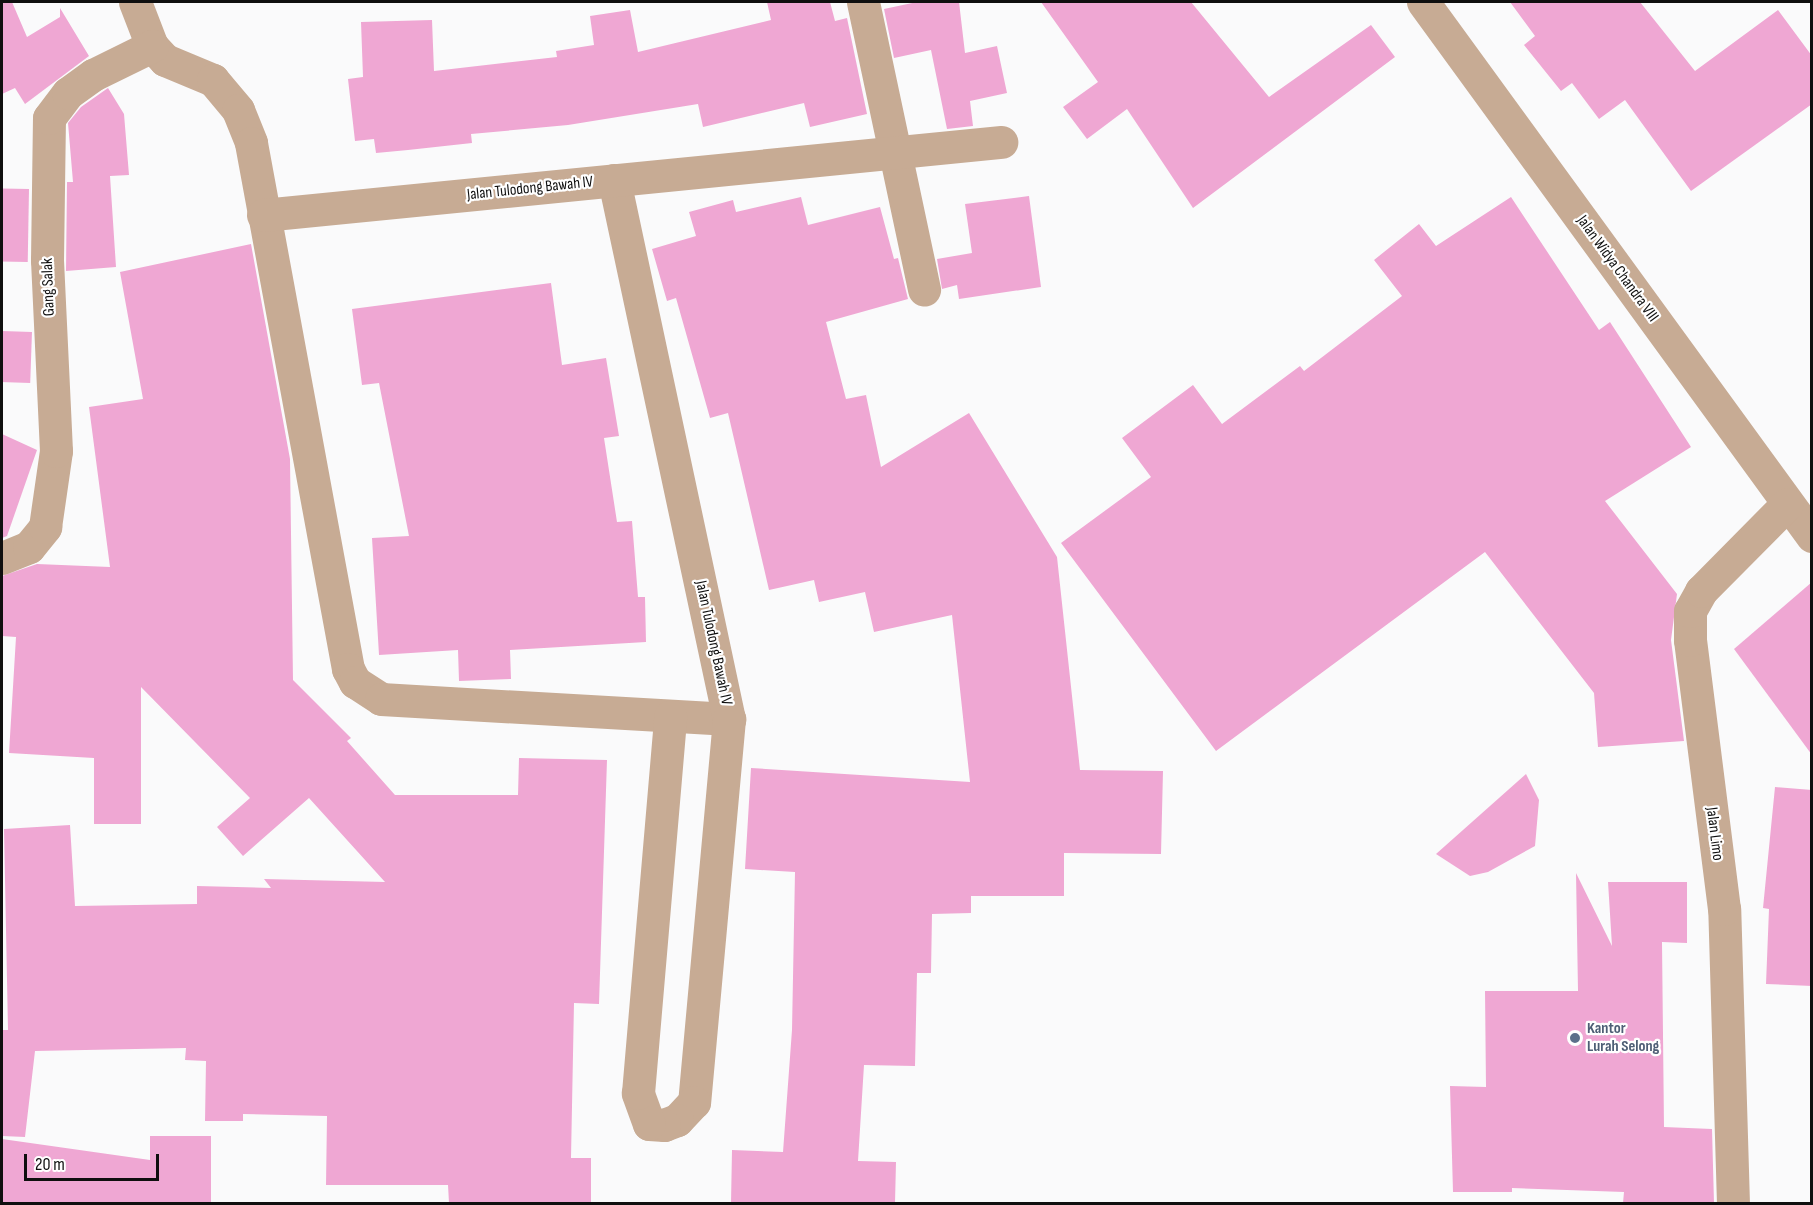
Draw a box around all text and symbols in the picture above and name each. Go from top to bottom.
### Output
street label: Jalan Tulodong Bawah IV [466,173,594,205]
street label: Jalan Widya Chandra VIII [1572,212,1662,326]
street label: Gang Salak [38,258,60,316]
street label: Jalan Tulodong Bawah IV [690,579,736,707]
street label: Jalan Limo [1701,806,1727,862]
place label: Kantor Lurah Selong [1587,1019,1659,1057]
marker: Kantor Lurah Selong [1568,1031,1582,1045]
scale bar [27,1142,162,1180]
text: 20 m [35,1154,65,1175]

